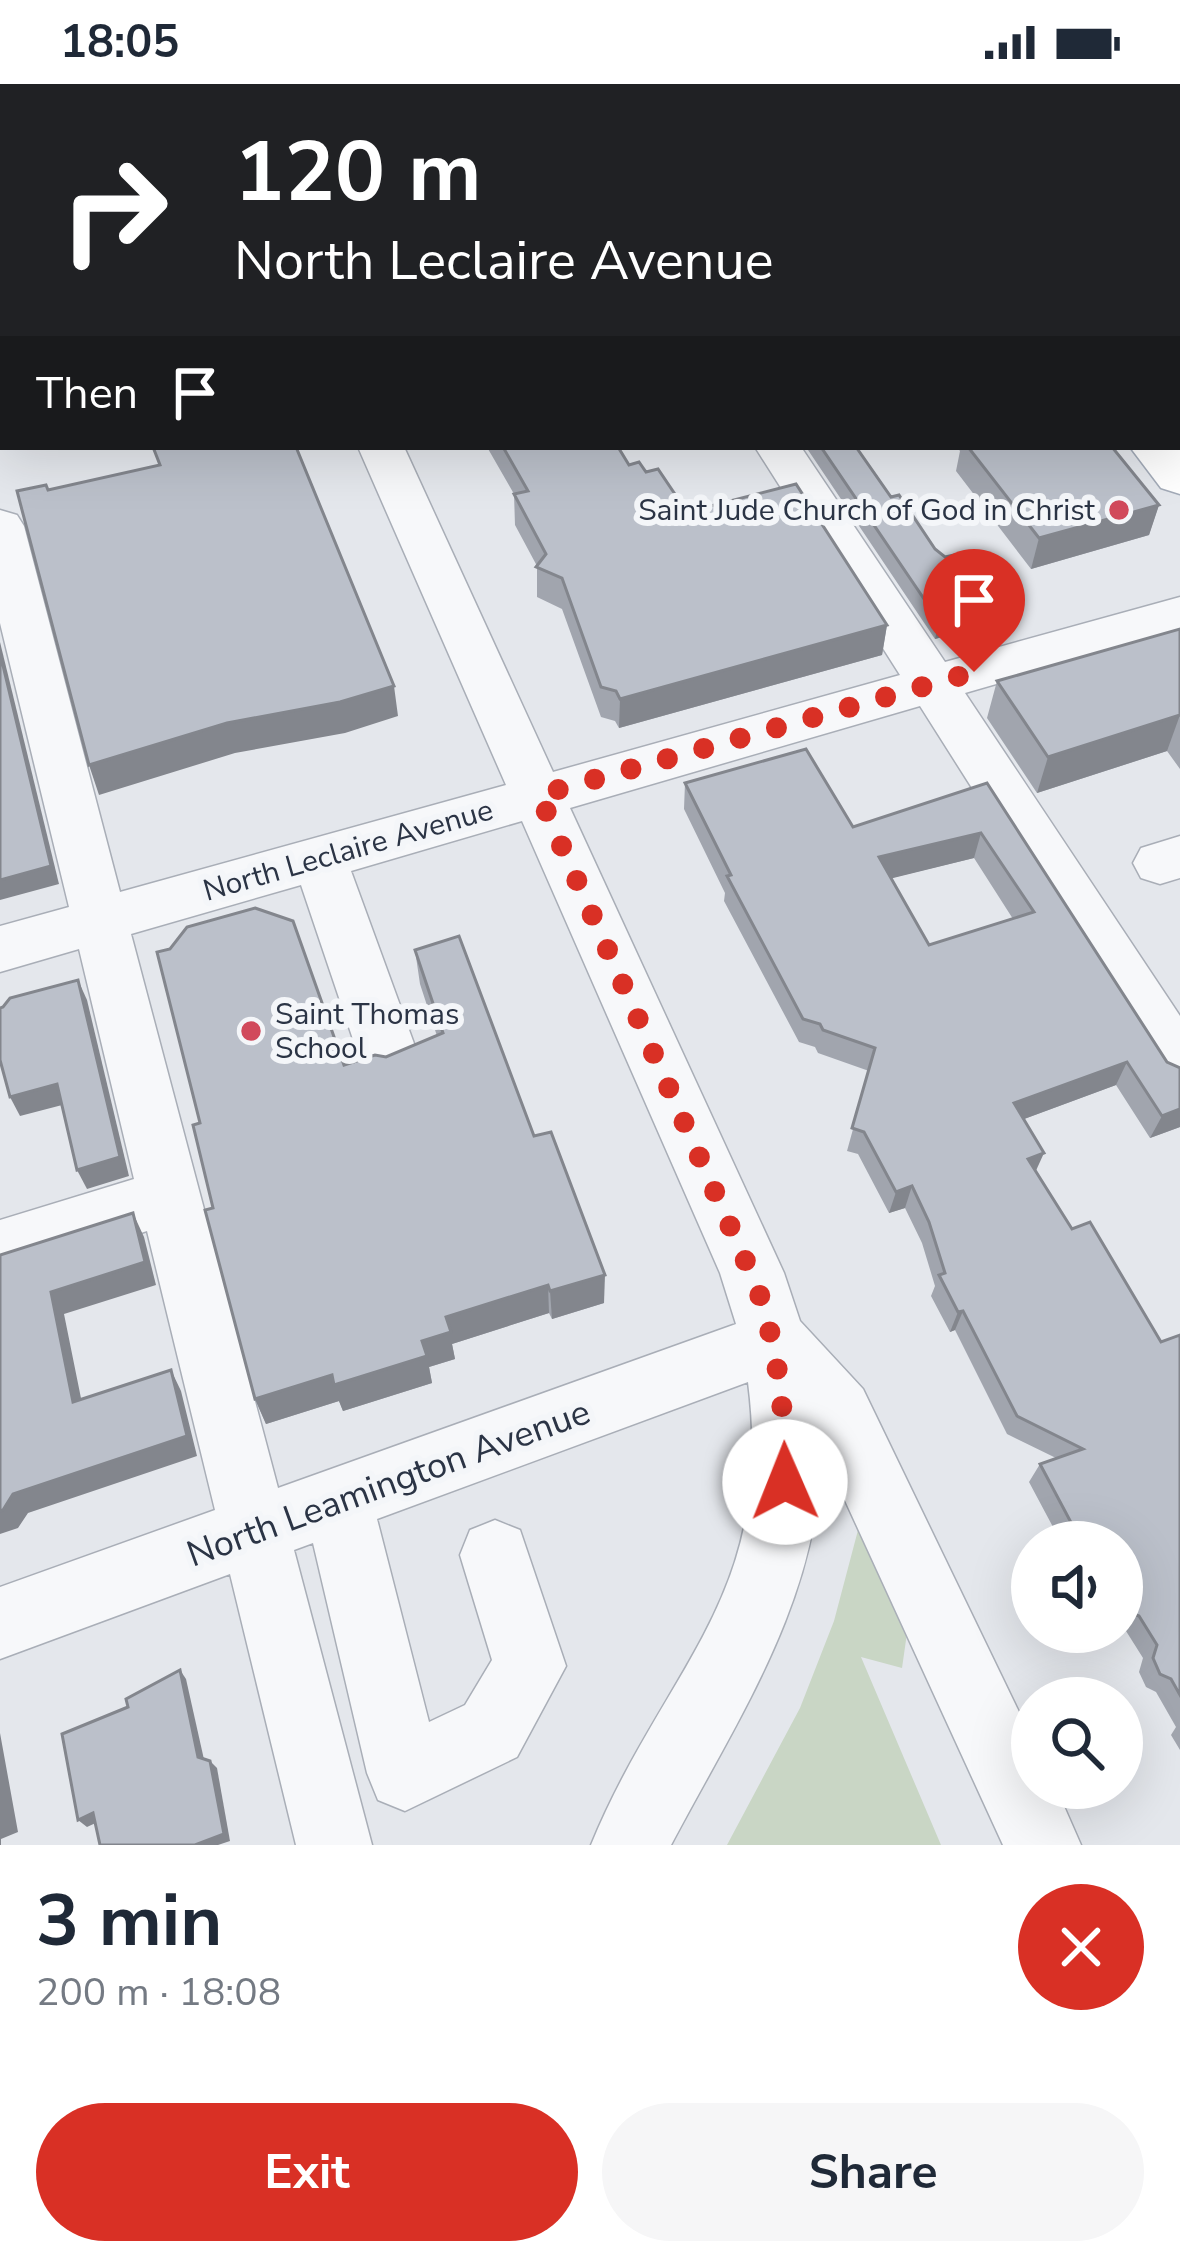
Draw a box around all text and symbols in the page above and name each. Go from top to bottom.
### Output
text: 18:05 [60,12,179,73]
text: 120 m [234,115,482,230]
icon: right [36,132,192,288]
text: North Leclaire Avenue [234,224,773,298]
icon: arrive [162,360,228,426]
text: Then [36,363,138,424]
place label: Saint Jude Church of God in Christ [638,490,1095,531]
marker: Saint Jude Church of God in Christ [1106,497,1132,523]
pin [923,549,1025,672]
icon: arrive [941,567,1007,633]
street label: North Leclaire Avenue [198,789,498,911]
place label: Saint Thomas School [275,994,459,1069]
marker: Saint Thomas School [238,1018,264,1044]
street label: North Leamington Avenue [180,1388,597,1579]
position arrow [722,1419,848,1545]
map controls [1011,1521,1143,1809]
button: sound [1011,1521,1143,1653]
button: search [1011,1677,1143,1809]
text: 3 min [36,1872,222,1970]
button: close [1018,1884,1144,2010]
text: 200 m · 18:08 [36,1966,281,2019]
button: Exit [36,2103,578,2241]
button: Share [602,2103,1144,2241]

